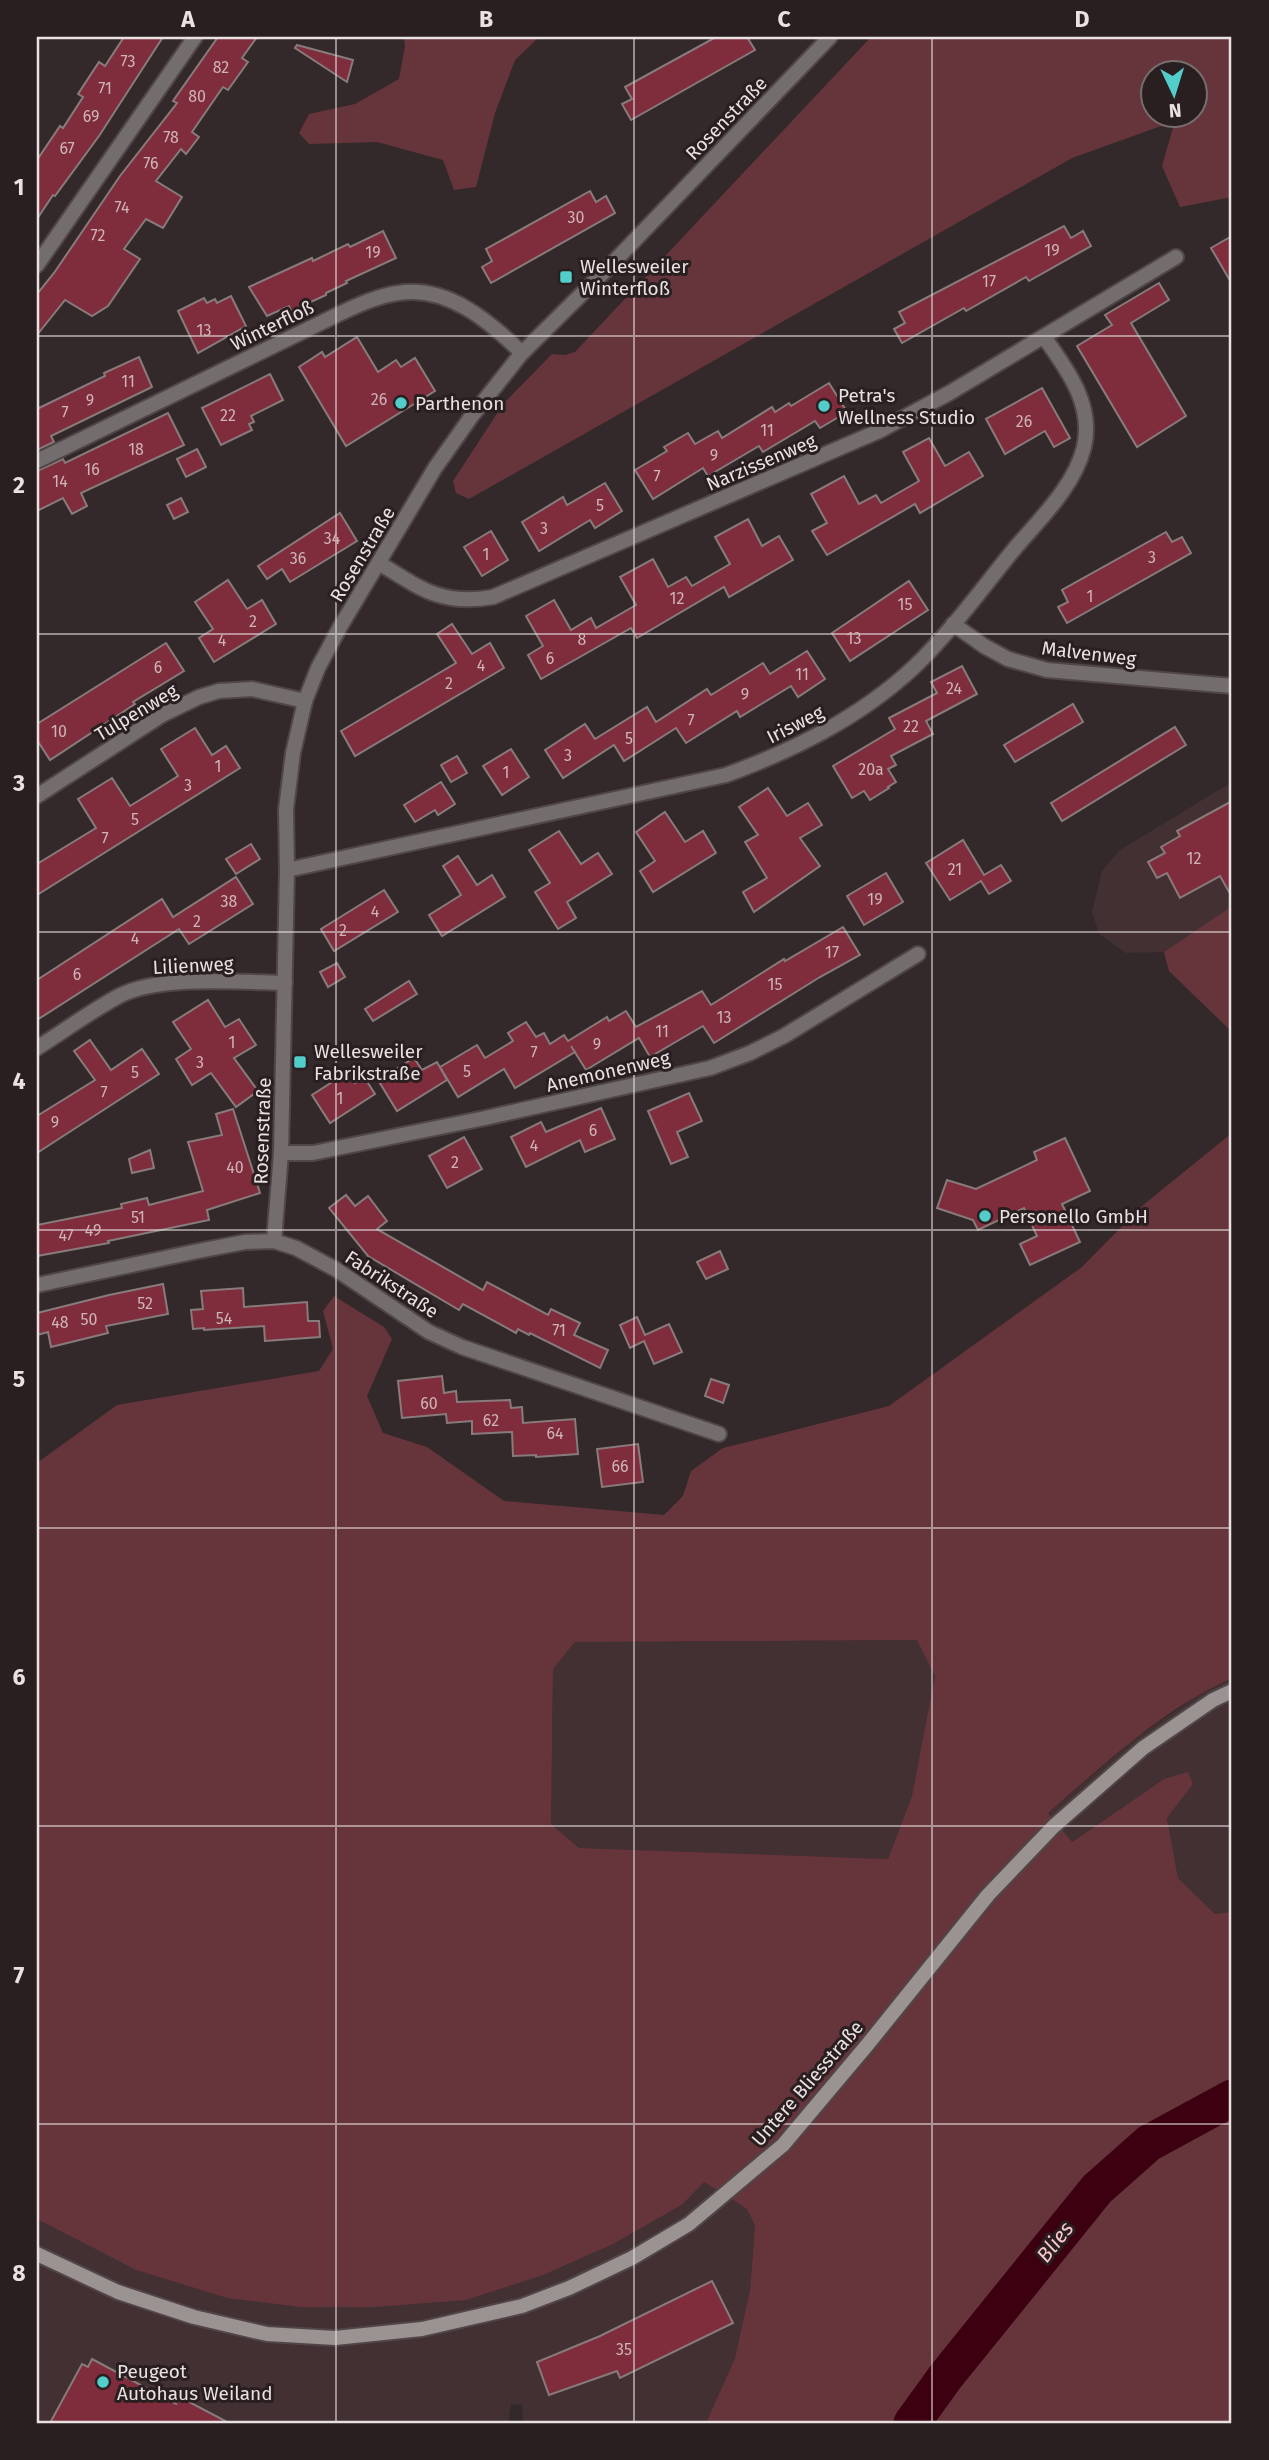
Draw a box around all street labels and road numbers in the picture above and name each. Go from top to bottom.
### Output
street label: Rosenstraße [681,72,772,165]
street label: Winterfloß [227,295,318,356]
street label: Narzissenweg [703,429,820,496]
street label: Rosenstraße [325,502,400,606]
street label: Malvenweg [1040,636,1138,671]
street label: Tulpenweg [91,679,182,746]
street label: Irisweg [763,700,828,749]
street label: Lilienweg [152,952,234,979]
street label: Anemonenweg [544,1046,672,1097]
street label: Rosenstraße [249,1077,276,1185]
street label: Fabrikstraße [341,1246,443,1323]
street label: Untere Bliesstraße [747,2016,868,2151]

